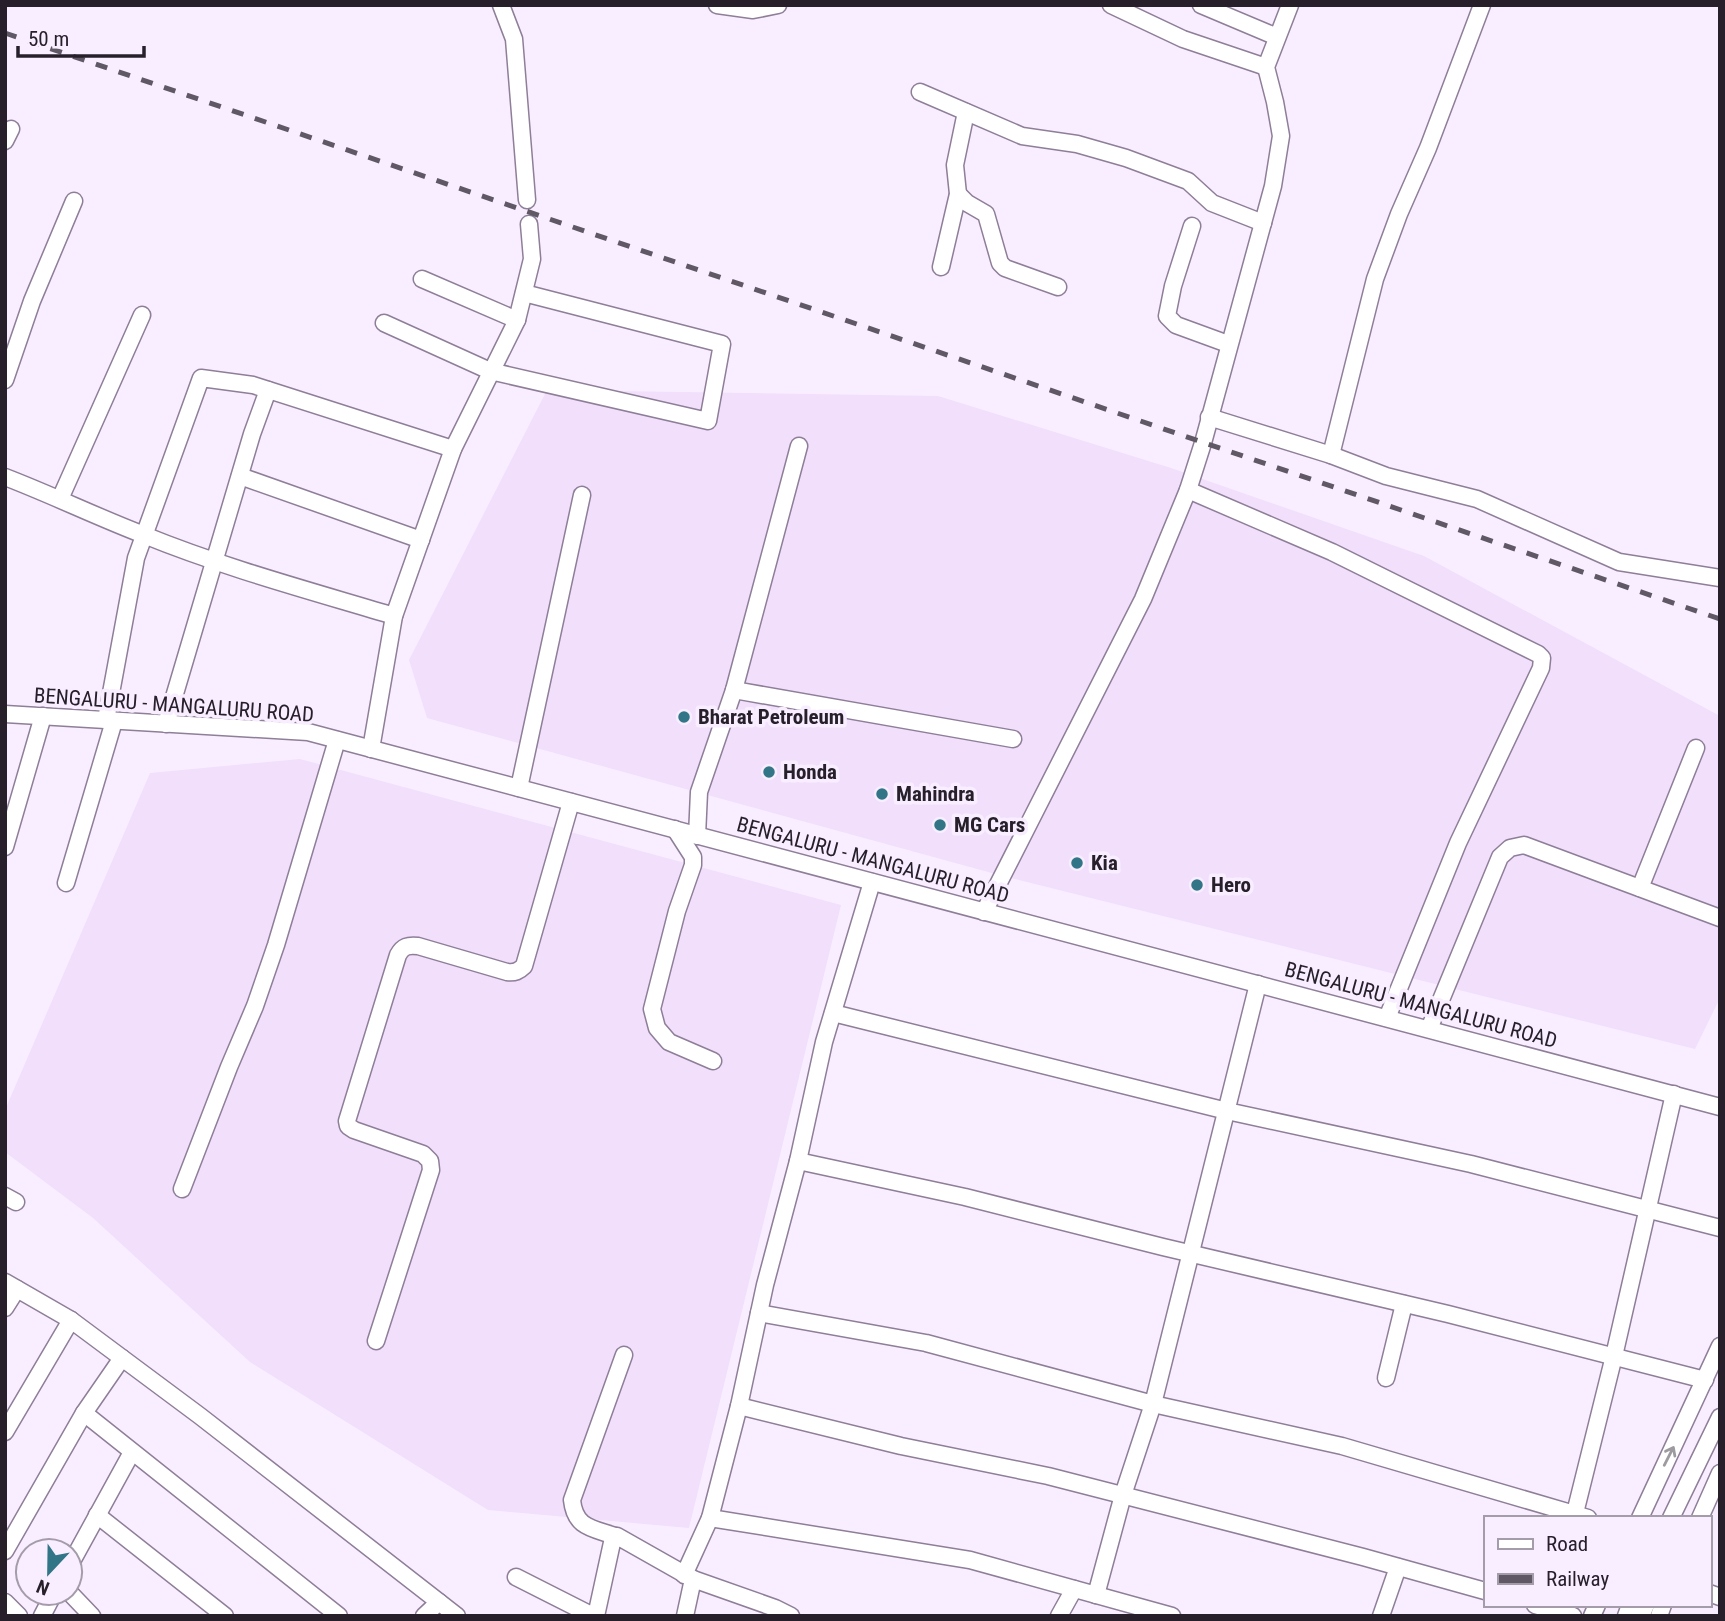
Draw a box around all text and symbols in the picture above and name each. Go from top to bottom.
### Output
scale bar [18,14,144,58]
text: 50 m [28,27,69,51]
street label: BENGALURU - MANGALURU ROAD [33,683,315,727]
place label: Bharat Petroleum [698,705,844,729]
marker: Bharat Petroleum [676,709,692,725]
place label: Honda [783,760,837,784]
marker: Honda [761,764,777,780]
place label: Mahindra [896,782,975,806]
marker: Mahindra [874,786,890,802]
street label: BENGALURU - MANGALURU ROAD [734,812,1012,908]
place label: MG Cars [954,813,1025,837]
marker: MG Cars [932,817,948,833]
place label: Kia [1091,851,1118,875]
marker: Kia [1069,855,1085,871]
place label: Hero [1211,873,1251,897]
marker: Hero [1189,877,1205,893]
street label: BENGALURU - MANGALURU ROAD [1282,957,1560,1053]
one-way arrow [1662,1446,1676,1467]
legend [1484,1516,1711,1607]
text: Road [1546,1532,1588,1556]
north arrow [14,1537,84,1607]
text: Railway [1546,1567,1609,1591]
text: N [33,1574,53,1600]

